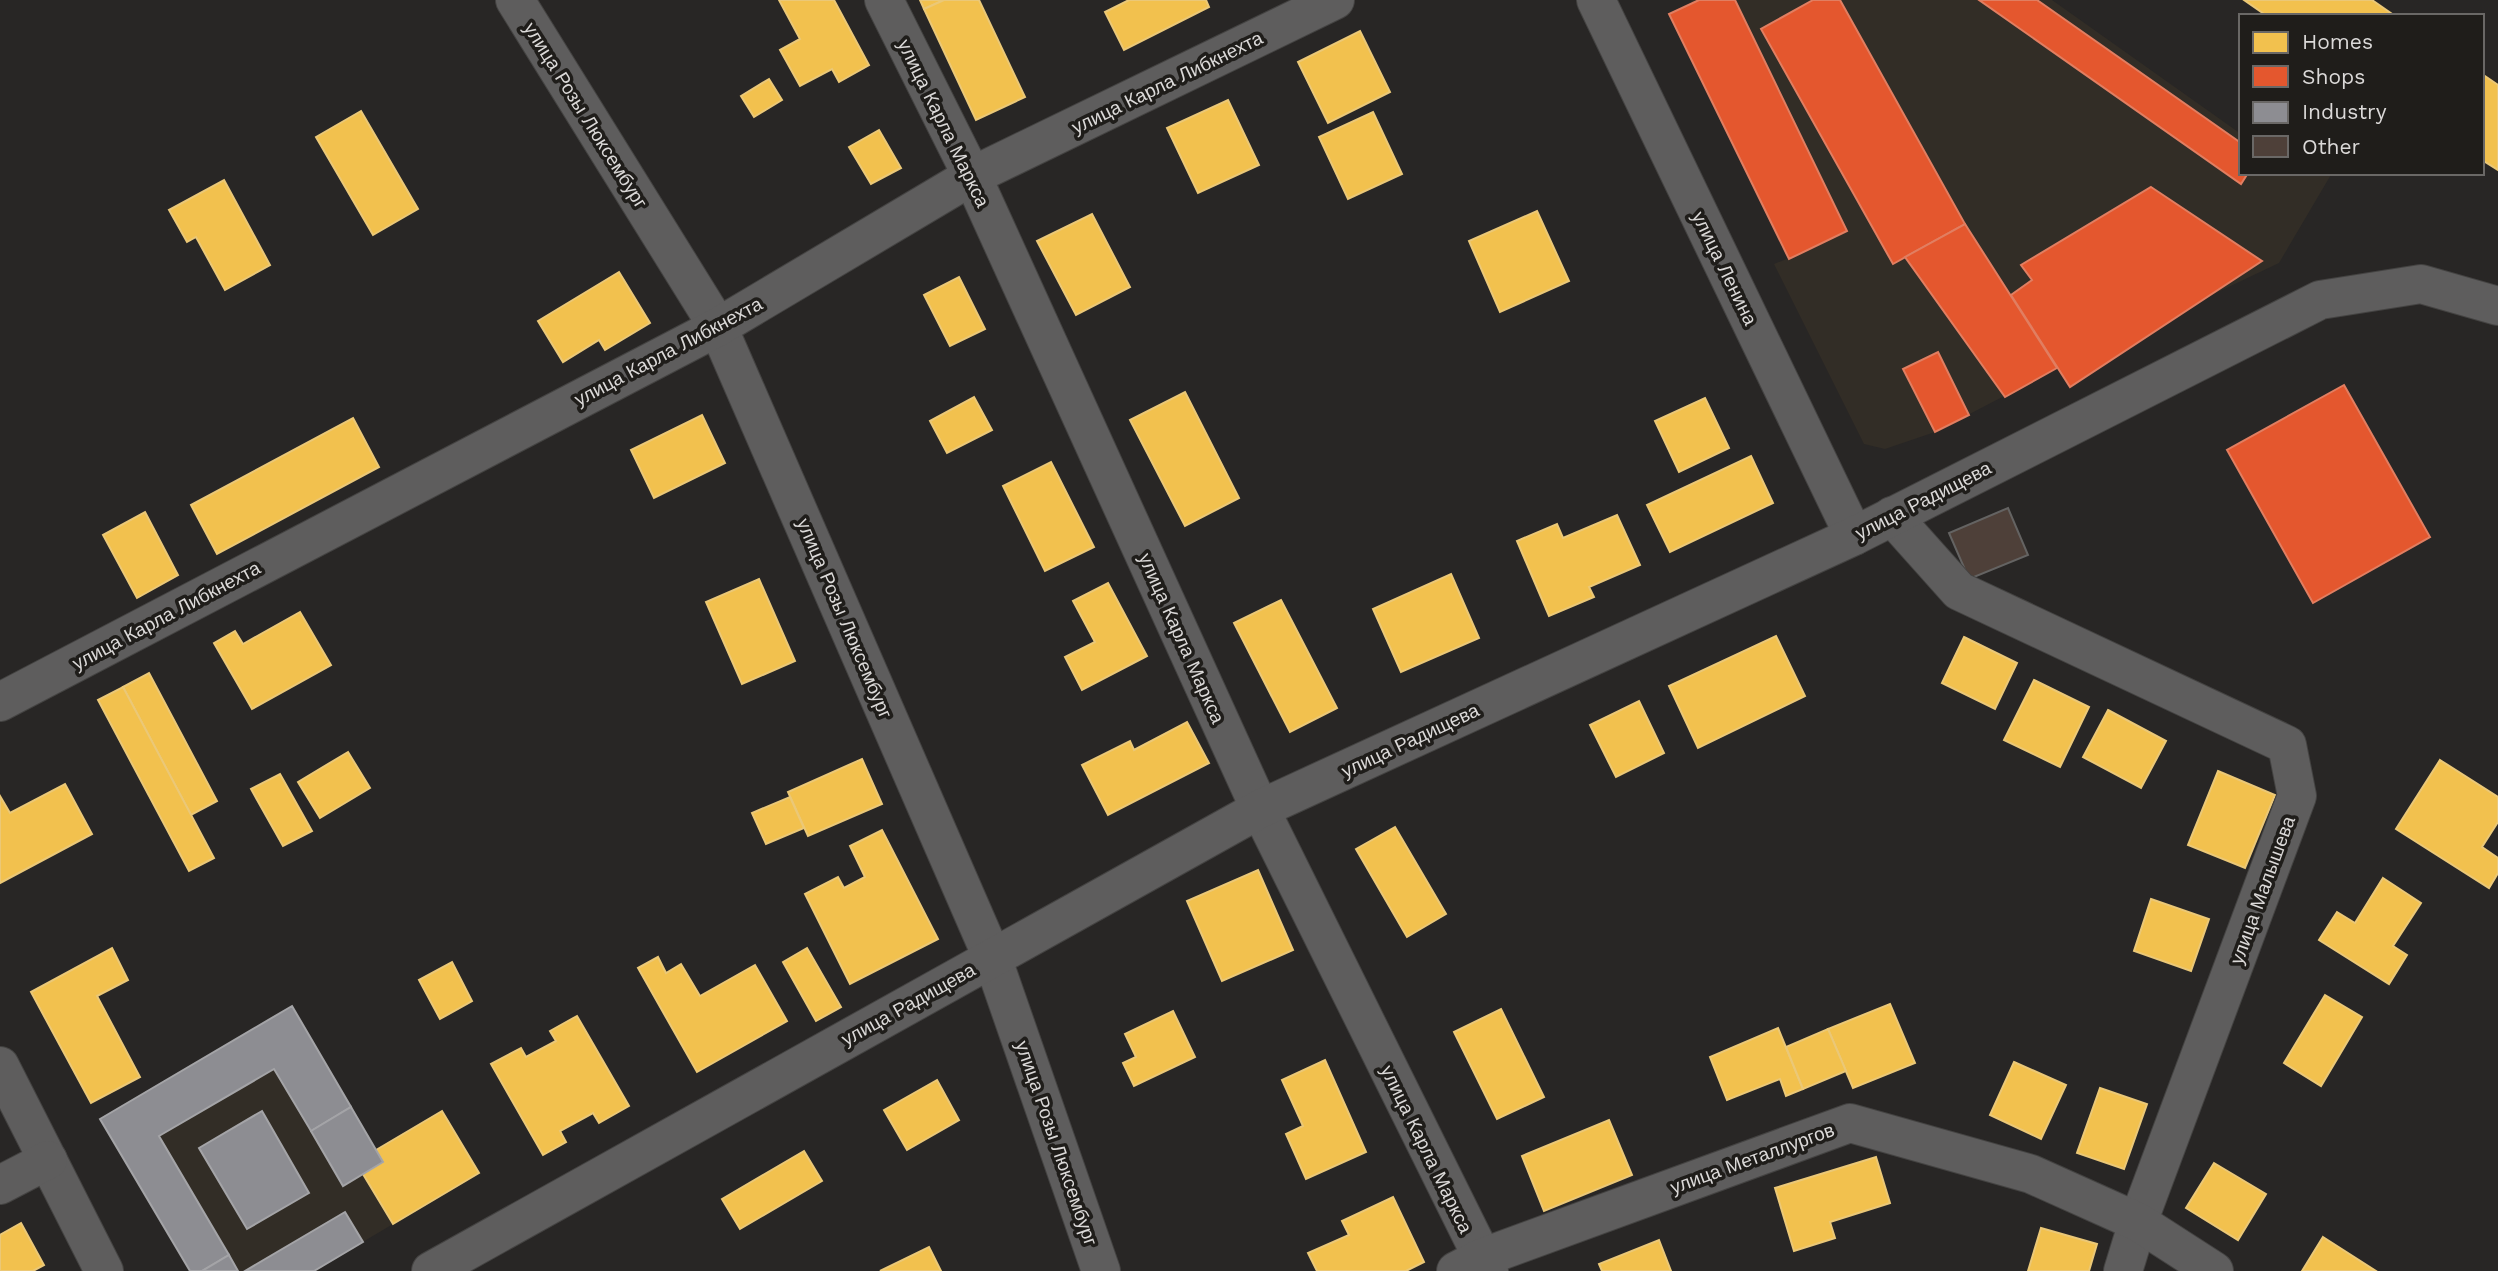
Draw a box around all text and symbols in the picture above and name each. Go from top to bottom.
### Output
legend [2239,14,2484,175]
street label: улица Розы Люксембург [519,18,652,213]
street label: улица Карла Либкнехта [1068,26,1267,139]
text: Homes [2302,29,2373,54]
street label: улица Карла Маркса [893,35,994,211]
text: Shops [2302,64,2365,89]
text: Industry [2302,99,2387,124]
text: Other [2302,134,2361,159]
street label: улица Ленина [1687,207,1762,329]
street label: улица Карла Либкнехта [570,292,767,411]
street label: улица Радищева [1851,456,1995,545]
street label: улица Розы Люксембург [792,515,897,722]
street label: улица Карла Маркса [1134,549,1230,727]
street label: улица Карла Либкнехта [68,556,265,675]
street label: улица Радищева [1338,698,1483,782]
street label: улица Малышева [2225,812,2300,968]
street label: улица Радищева [837,958,980,1051]
street label: улица Розы Люксембург [1011,1038,1102,1249]
street label: улица Карла Маркса [1376,1061,1477,1237]
street label: улица Металлургов [1667,1118,1837,1199]

